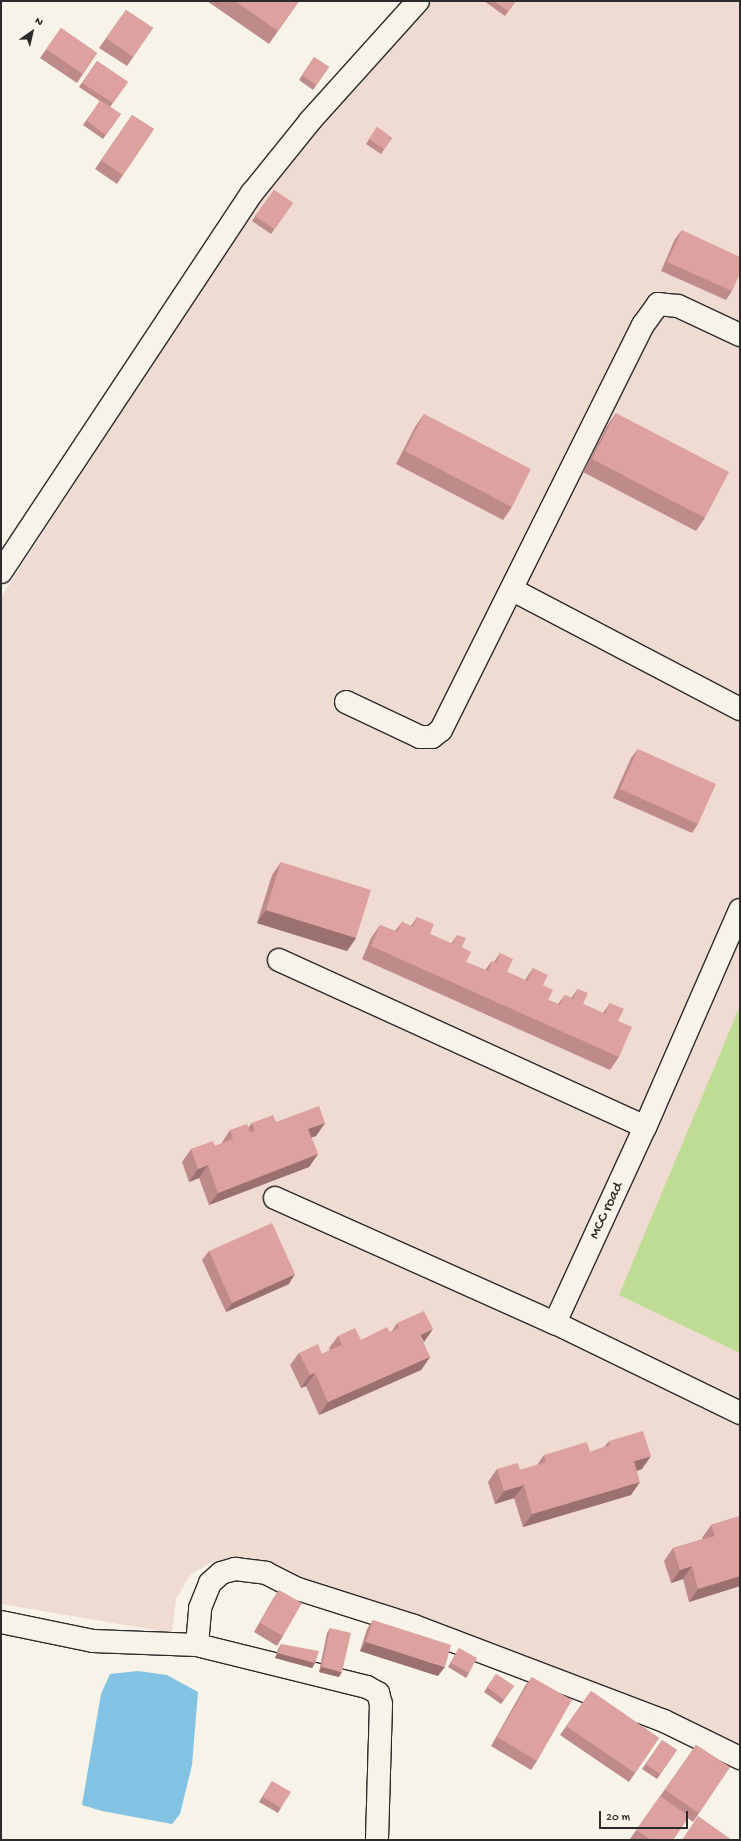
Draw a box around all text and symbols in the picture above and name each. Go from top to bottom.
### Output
north arrow [12,12,52,52]
text: N [32,15,45,29]
street label: MCC road [586,1180,628,1242]
scale bar [601,1803,690,1829]
text: 20 m [606,1811,630,1825]

